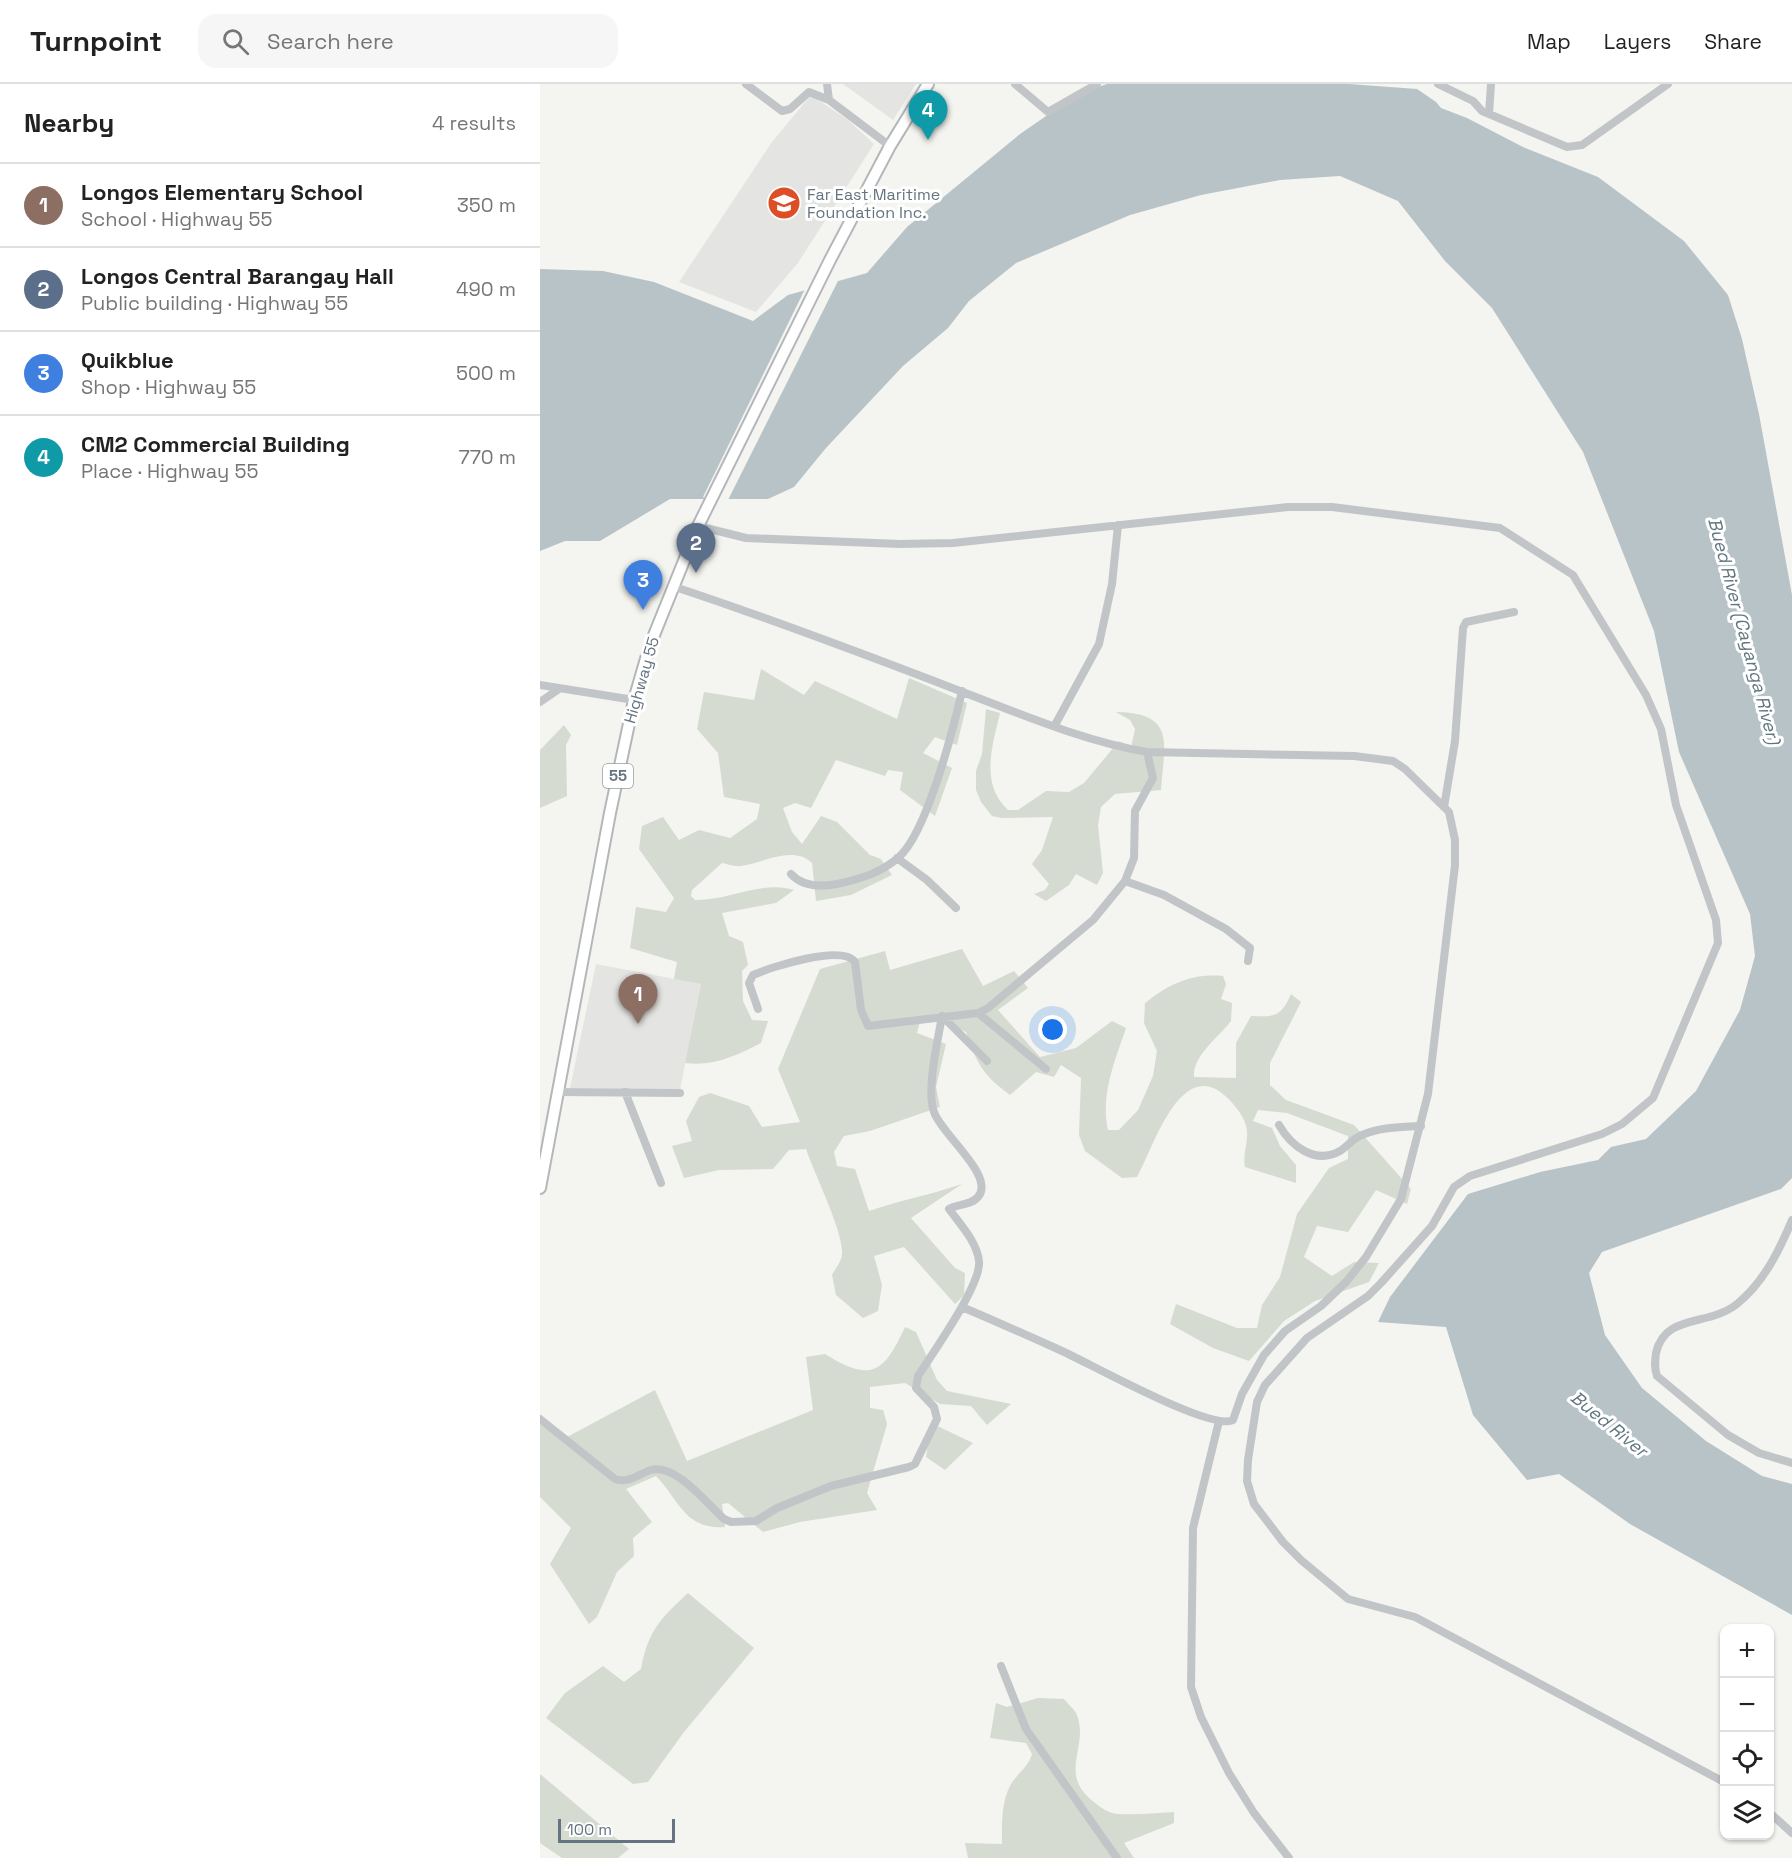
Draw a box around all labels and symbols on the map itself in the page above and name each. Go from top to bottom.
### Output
pin: 4 [908,91,948,140]
place label: Far East Maritime Foundation Inc. [807,184,940,223]
school or university icon: Far East Maritime Foundation Inc. [766,185,802,221]
water label: Bued River (Cayanga River) [1703,515,1786,749]
pin: 2 [676,524,716,573]
pin: 3 [624,560,662,610]
street label: Highway 55 [619,634,664,726]
road number: 55 [603,764,633,788]
pin: 1 [618,974,658,1024]
your location [1038,1015,1067,1044]
water label: Bued River [1566,1386,1654,1463]
scale bar [558,1816,675,1844]

